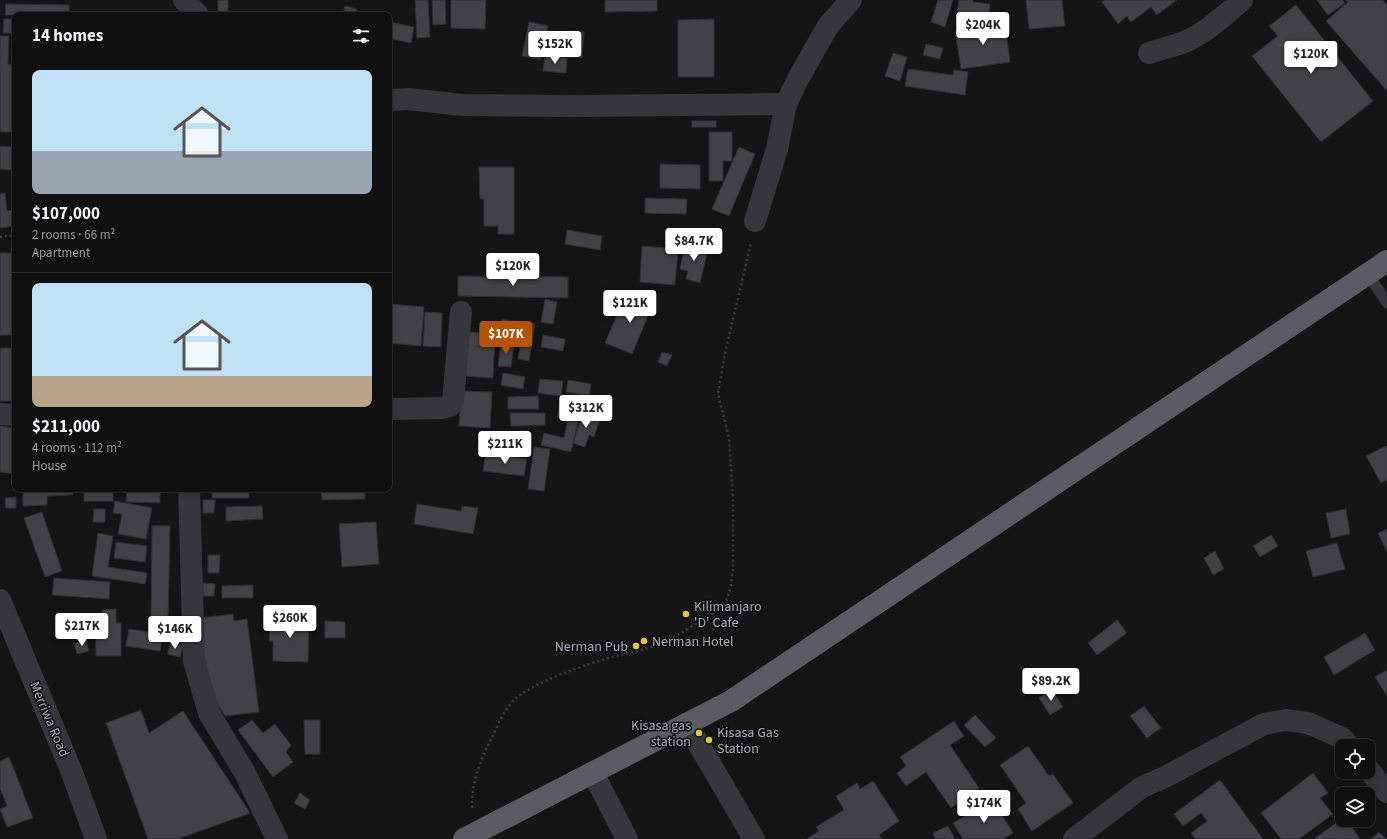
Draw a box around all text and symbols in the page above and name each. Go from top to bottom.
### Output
pin: $204K [955,12,1011,46]
text: $204K [965,16,1001,34]
text: 14 homes [32,24,103,48]
icon: filters [350,25,372,47]
pin: $152K [527,31,583,65]
text: $152K [537,35,573,53]
pin: $120K [1283,41,1339,75]
text: $120K [1293,45,1329,63]
icon: home [166,96,238,168]
text: $107,000 [32,202,100,226]
text: 2 rooms · 66 m² [32,226,115,244]
pin: $84.7K [661,228,727,262]
text: $84.7K [674,232,714,250]
text: Apartment [32,244,90,262]
pin: $120K [485,253,541,287]
text: $120K [495,257,531,275]
pin: $121K [602,290,658,324]
text: $121K [612,294,648,312]
icon: home [166,309,238,381]
pin: $107K [478,321,534,355]
text: $107K [488,325,524,343]
pin: $312K [558,395,614,429]
text: $312K [568,399,604,417]
text: $211,000 [32,415,100,439]
pin: $211K [477,431,533,465]
text: $211K [487,435,523,453]
text: 4 rooms · 112 m² [32,439,122,457]
text: House [32,457,67,475]
place label: Kilimanjaro 'D' Cafe [694,597,762,633]
pin: $260K [262,605,318,639]
text: $260K [272,609,308,627]
marker: Kilimanjaro 'D' Cafe [681,609,691,619]
pin: $217K [54,613,110,647]
pin: $146K [147,616,203,650]
text: $217K [64,617,100,635]
text: $146K [157,620,193,638]
place label: Nerman Hotel [652,632,734,652]
marker: Nerman Hotel [639,636,649,646]
place label: Nerman Pub [555,637,628,657]
marker: Nerman Pub [631,641,641,651]
pin: $89.2K [1018,668,1084,702]
text: $89.2K [1031,672,1071,690]
street label: Merriwa Road [24,679,74,760]
place label: Kisasa gas station [631,716,691,752]
place label: Kisasa Gas Station [717,723,779,759]
marker: Kisasa gas station [694,728,704,738]
marker: Kisasa Gas Station [704,735,714,745]
map controls [1335,739,1375,827]
button: locate [1335,739,1375,779]
button: layers [1335,787,1375,827]
pin: $174K [956,790,1012,824]
text: $174K [966,794,1002,812]

